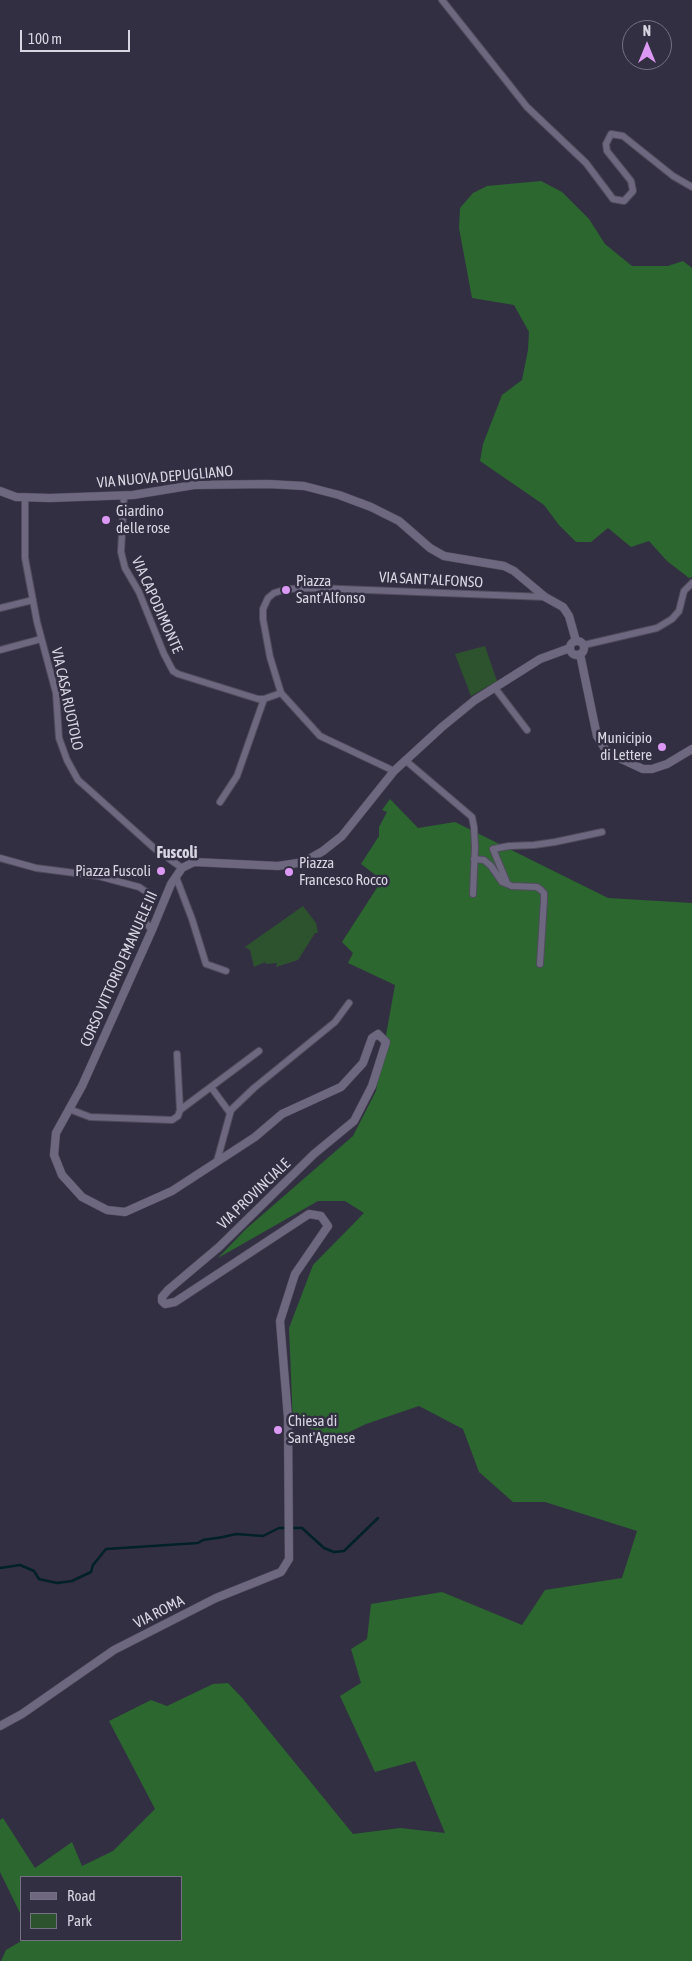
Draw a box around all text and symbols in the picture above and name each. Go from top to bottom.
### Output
scale bar [22,20,132,52]
north arrow [622,20,672,70]
text: N [643,23,651,39]
text: 100 m [28,30,62,47]
street label: VIA NUOVA DEPUGLIANO [96,462,234,492]
place label: Giardino delle rose [116,502,170,537]
marker: Giardino delle rose [100,514,112,526]
street label: VIA CAPODIMONTE [128,554,186,656]
street label: VIA SANT'ALFONSO [379,568,483,592]
place label: Piazza Sant'Alfonso [296,572,365,607]
marker: Piazza Sant'Alfonso [280,584,292,596]
street label: VIA CASA RUOTOLO [47,646,87,752]
place label: Municipio di Lettere [597,729,652,764]
marker: Municipio di Lettere [656,741,668,753]
district label: Fuscoli [156,843,198,863]
place label: Piazza Francesco Rocco [299,854,388,889]
place label: Piazza Fuscoli [75,862,151,880]
marker: Piazza Fuscoli [155,865,167,877]
marker: Piazza Francesco Rocco [283,866,295,878]
street label: CORSO VITTORIO EMANUELE III [77,888,161,1050]
street label: VIA PROVINCIALE [214,1155,294,1233]
place label: Chiesa di Sant'Agnese [288,1412,355,1447]
marker: Chiesa di Sant'Agnese [272,1424,284,1436]
street label: VIA ROMA [131,1592,187,1632]
legend [20,1876,182,1941]
text: Road [67,1887,96,1904]
text: Park [67,1912,92,1929]

